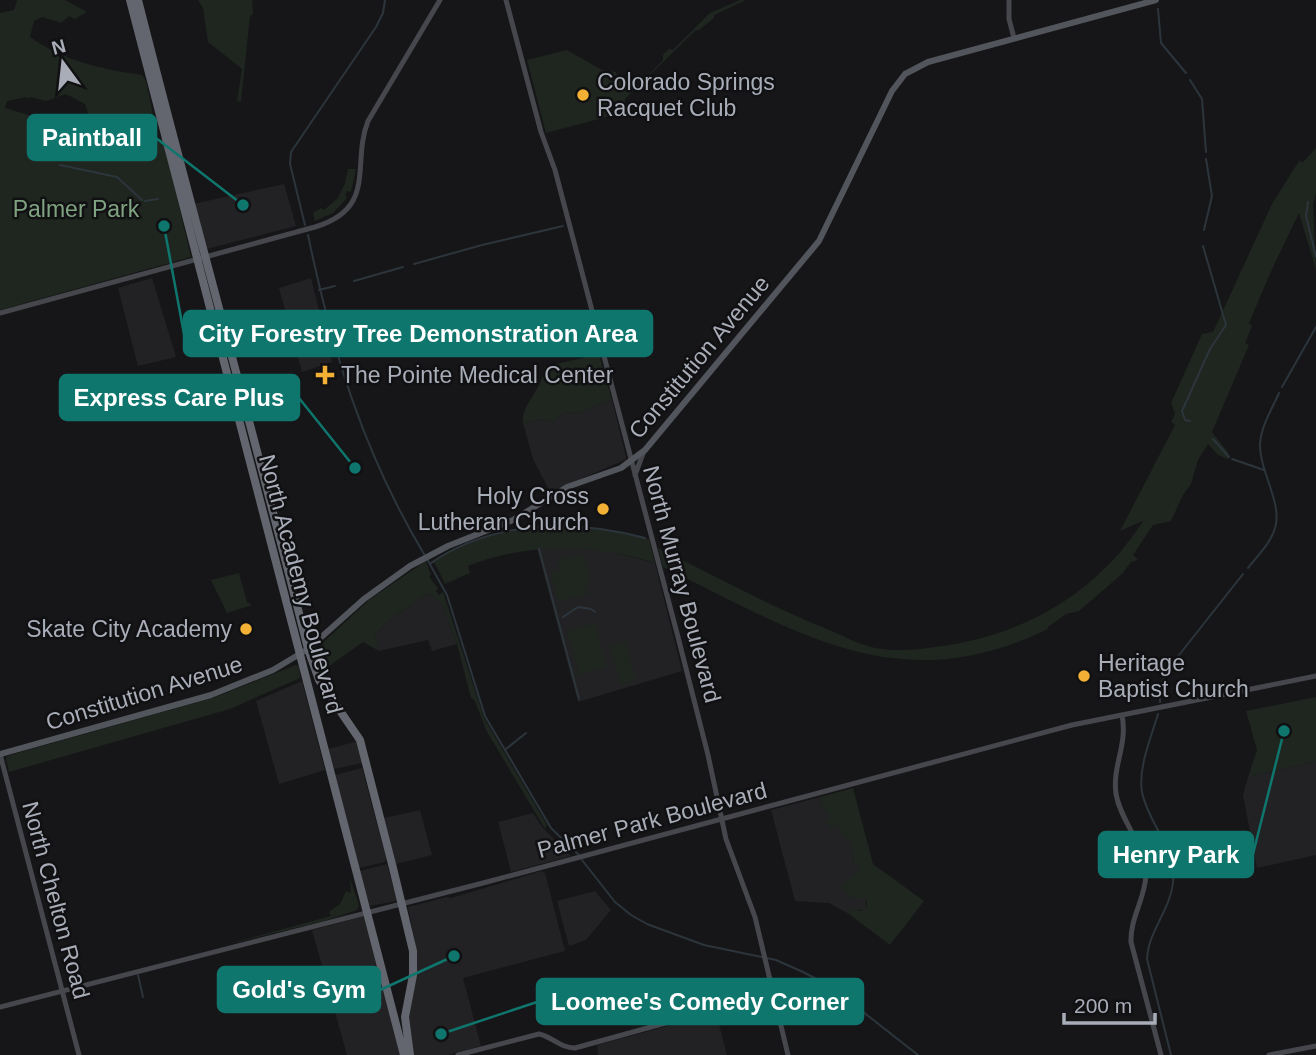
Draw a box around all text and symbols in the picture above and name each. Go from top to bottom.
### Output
north arrow [28,28,98,98]
text: N [49,35,68,59]
place label: Colorado Springs Racquet Club [597,69,775,121]
marker: Colorado Springs Racquet Club [575,87,591,103]
callout: Paintball [28,115,156,160]
text: Paintball [42,124,142,151]
park label: Palmer Park [13,196,140,222]
street label: Constitution Avenue [623,270,775,444]
callout: City Forestry Tree Demonstration Area [184,311,652,356]
text: City Forestry Tree Demonstration Area [198,320,638,347]
place label: The Pointe Medical Center [341,362,614,388]
marker: The Pointe Medical Center [315,365,335,385]
callout: Express Care Plus [60,375,299,420]
text: Express Care Plus [74,384,284,411]
street label: North Academy Boulevard [254,452,348,716]
street label: North Murray Boulevard [638,463,726,705]
place label: Holy Cross Lutheran Church [418,483,589,535]
marker: Holy Cross Lutheran Church [595,501,611,517]
place label: Skate City Academy [26,616,232,642]
marker: Skate City Academy [238,621,254,637]
place label: Heritage Baptist Church [1098,650,1249,702]
street label: Constitution Avenue [43,651,245,735]
marker: Heritage Baptist Church [1076,668,1092,684]
street label: Palmer Park Boulevard [534,777,770,863]
street label: North Chelton Road [17,798,95,1002]
callout: Henry Park [1099,832,1253,877]
text: Henry Park [1113,841,1240,868]
callout: Gold's Gym [218,967,380,1012]
text: Gold's Gym [232,976,366,1003]
callout: Loomee's Comedy Corner [537,979,863,1024]
scale bar [1064,982,1155,1026]
text: Loomee's Comedy Corner [551,988,849,1015]
text: 200 m [1074,994,1132,1017]

